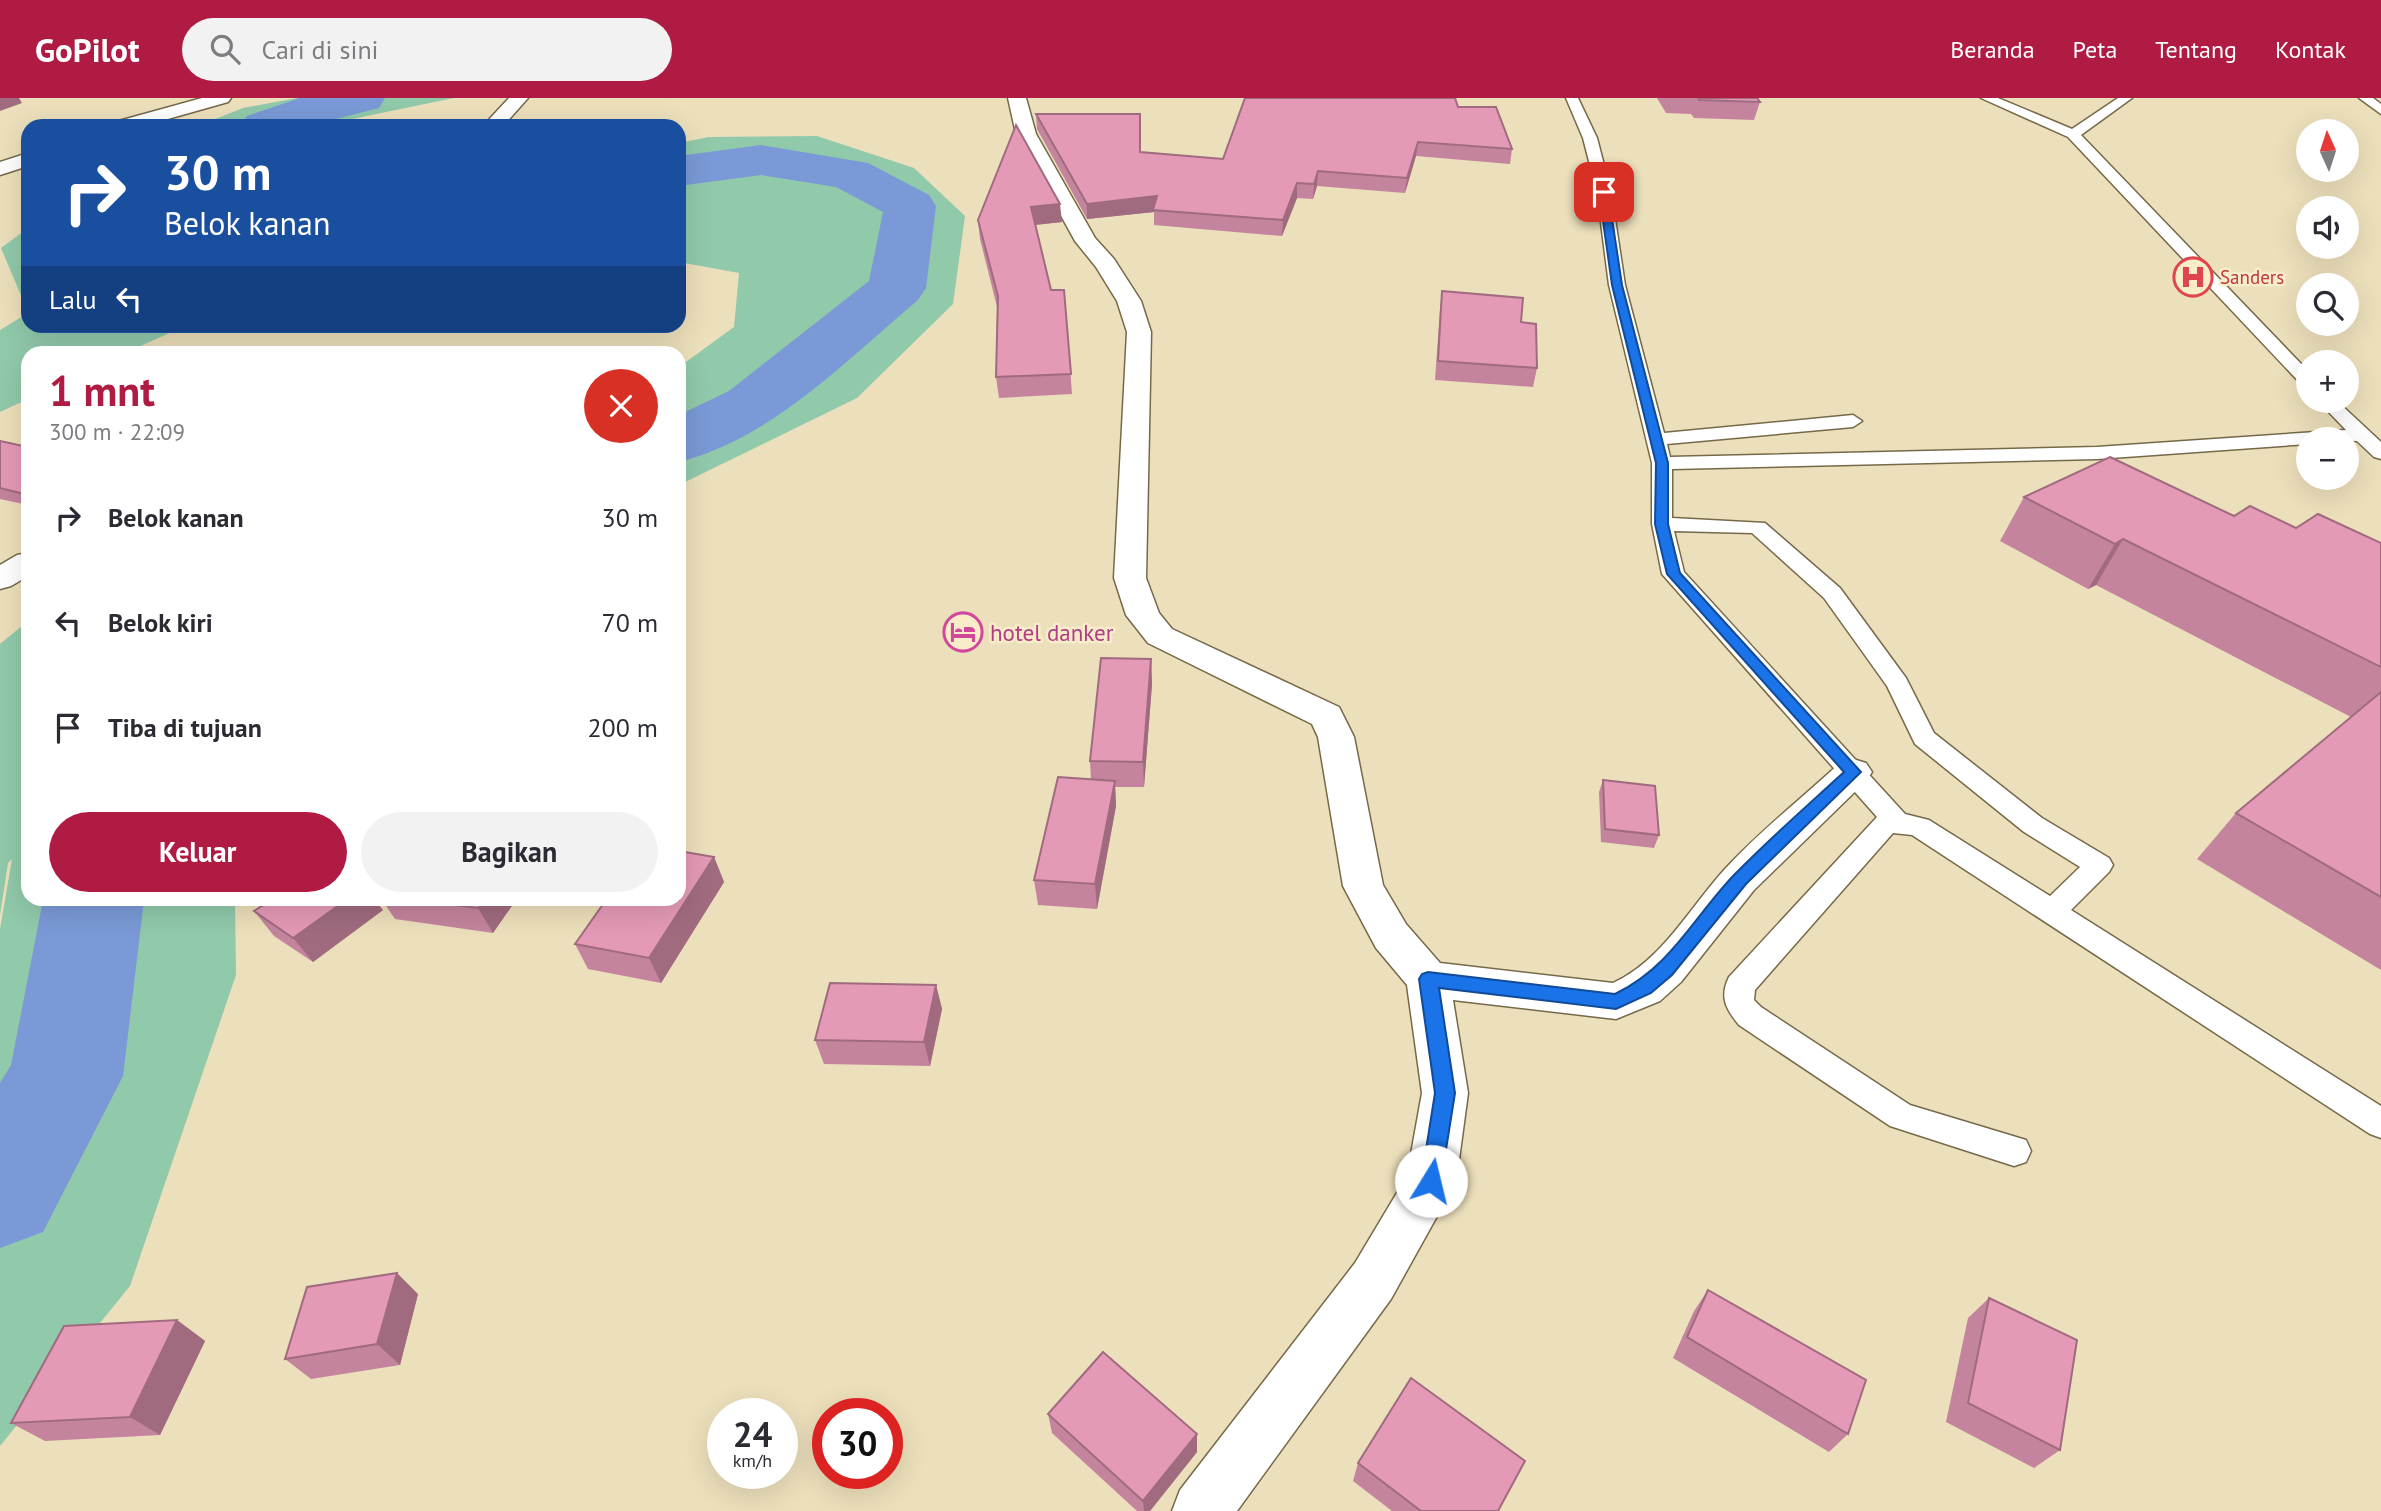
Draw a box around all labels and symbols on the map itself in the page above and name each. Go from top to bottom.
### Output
north arrow [2296,119,2359,182]
pin [1574,162,1634,222]
hospital icon: Sanders [2172,256,2214,298]
place label: Sanders [2220,265,2284,289]
hotel icon: hotel danker [942,611,984,653]
place label: hotel danker [990,618,1114,647]
position arrow [1394,1144,1468,1218]
speed limit sign: 30 [812,1398,903,1489]

